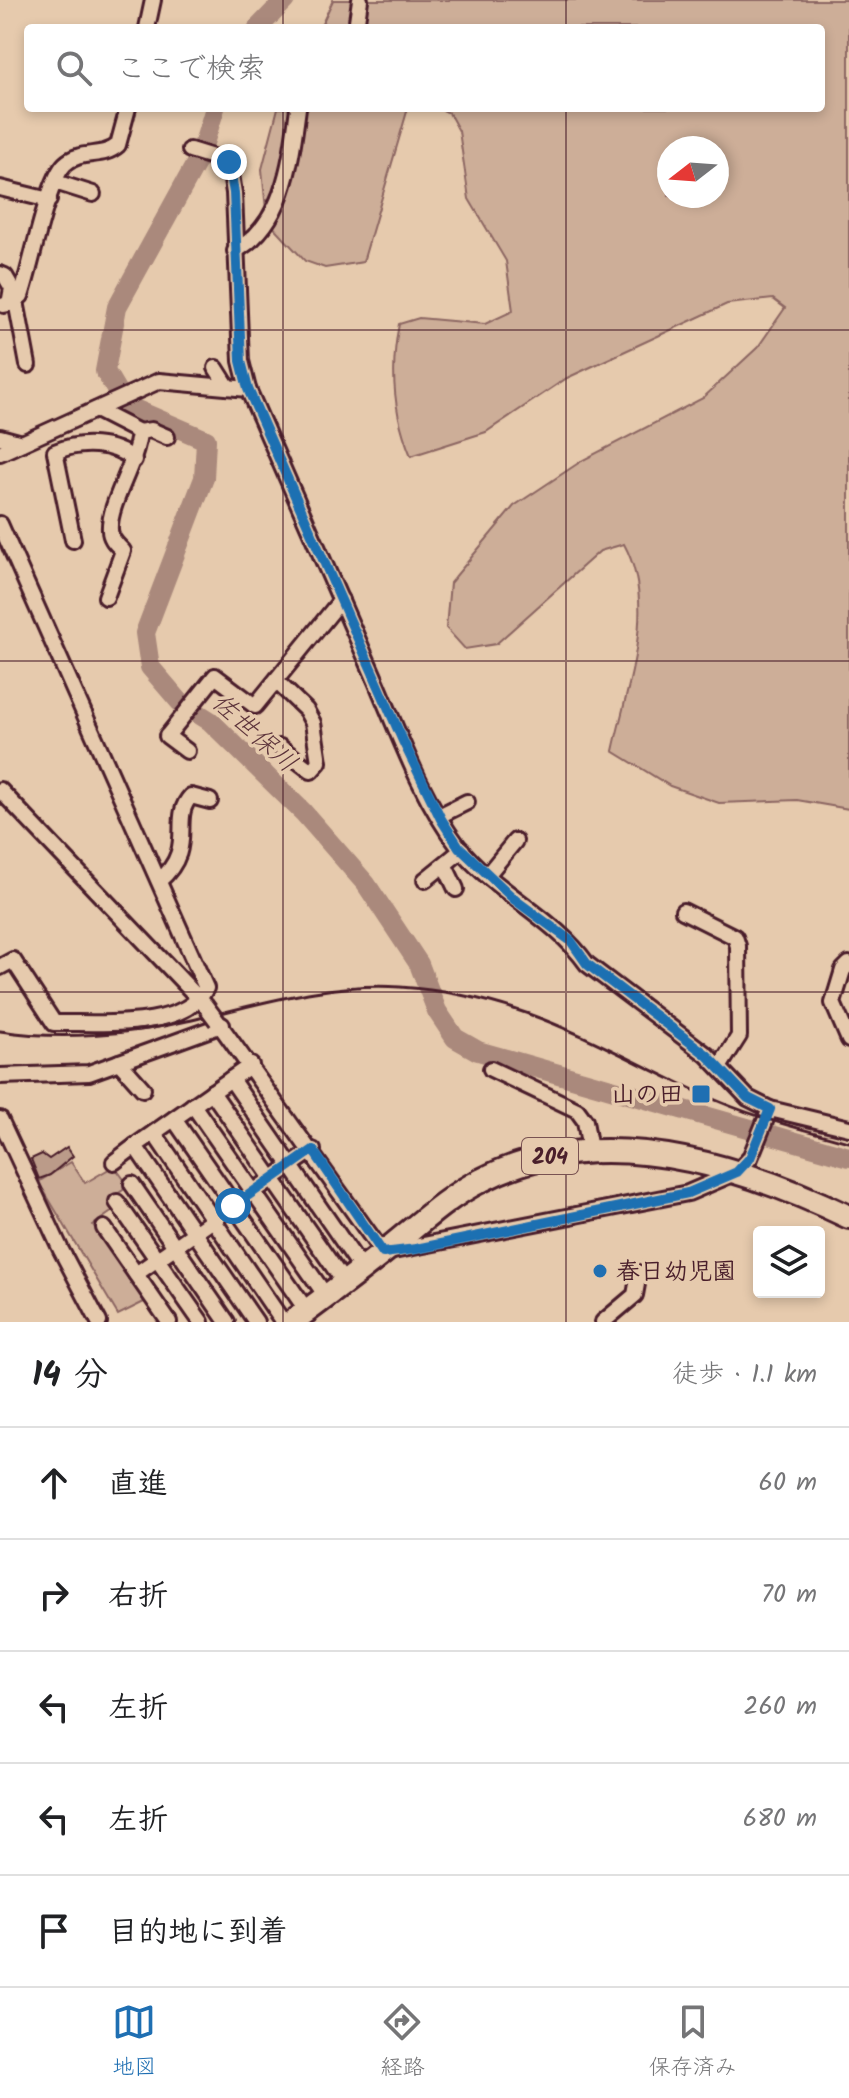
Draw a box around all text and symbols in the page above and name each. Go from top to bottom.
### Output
search box [24,24,825,112]
icon: search [52,46,96,90]
text: ここで検索 [116,46,266,94]
north arrow [657,136,729,208]
route end [211,144,247,180]
water label: 佐世保川 [201,683,306,784]
place label: 山の田 [611,1076,683,1115]
marker: 山の田 [690,1083,712,1105]
road number: 204 [522,1138,578,1174]
route start [215,1188,251,1224]
map controls [753,1226,825,1298]
button: layers [753,1226,825,1298]
place label: 春日幼児園 [616,1253,736,1292]
marker: 春日幼児園 [591,1262,609,1280]
text: 14 分 [32,1349,108,1403]
text: 徒歩 · 1.1 km [672,1354,817,1396]
icon: ahead [32,1461,76,1505]
text: 直進 [108,1461,168,1509]
text: 60 m [758,1462,817,1504]
icon: right [32,1573,76,1617]
text: 右折 [108,1573,168,1621]
text: 70 m [761,1574,817,1616]
icon: left [32,1685,76,1729]
text: 左折 [108,1685,168,1733]
text: 260 m [743,1686,817,1728]
icon: left [32,1797,76,1841]
text: 左折 [108,1797,168,1845]
text: 680 m [743,1798,817,1840]
icon: arrive [32,1909,76,1953]
text: 目的地に到着 [108,1909,288,1957]
tab: 地図 [112,2000,156,2086]
tab: 経路 [380,2000,425,2086]
tab: 保存済み [649,2000,737,2086]

